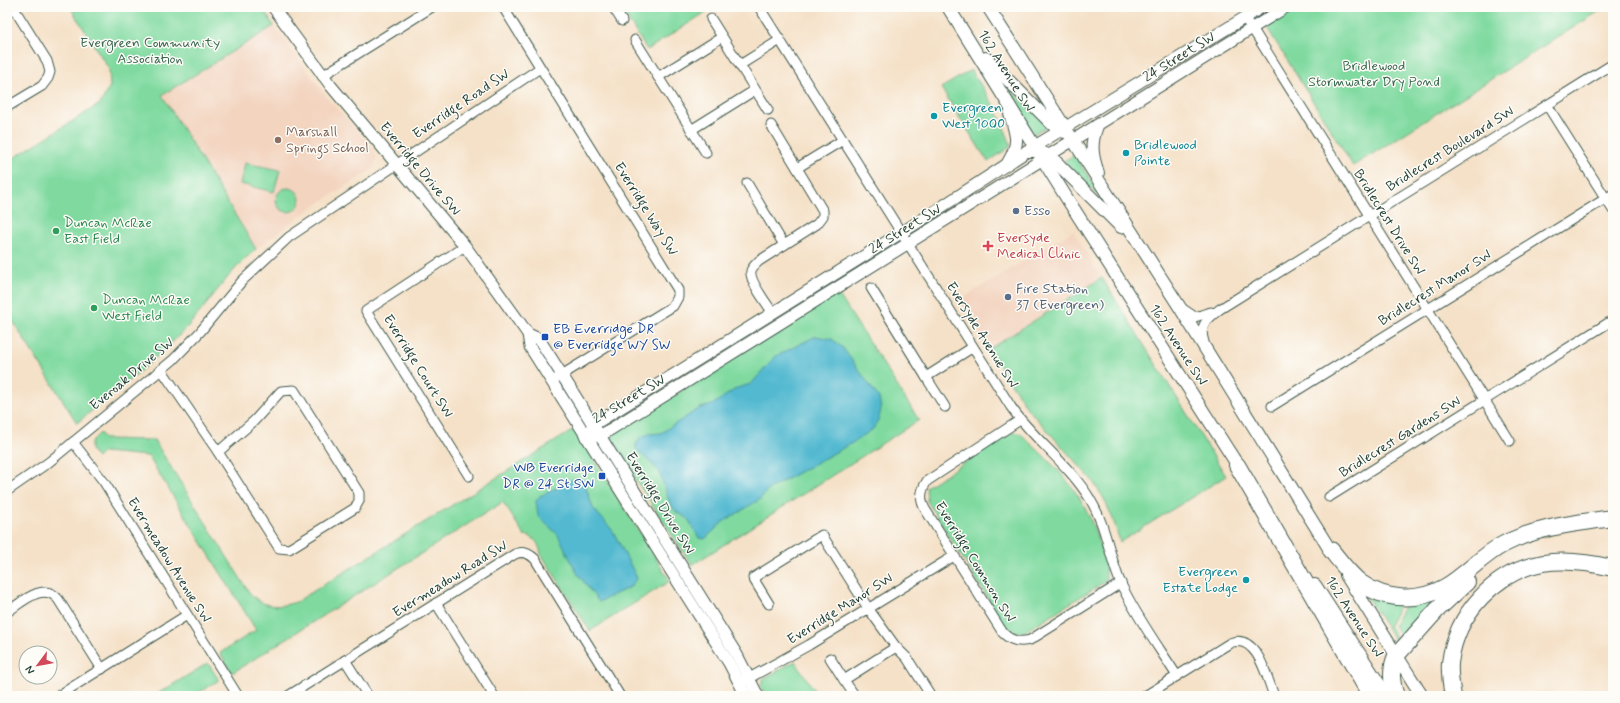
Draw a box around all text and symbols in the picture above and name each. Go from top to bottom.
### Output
street label: 162 Avenue SW [974,27,1039,116]
street label: 24 Street SW [1140,28,1219,86]
park label: Evergreen Community Association [80,34,220,68]
park label: Bridlewood Stormwater Dry Pond [1308,57,1440,91]
street label: Everridge Road SW [409,65,514,145]
place label: Evergreen West 1000 [942,99,1005,133]
street label: Bridlecrest Boulevard SW [1383,102,1518,196]
marker: Evergreen West 1000 [929,111,939,121]
street label: Everridge Drive SW [374,118,465,221]
place label: Marshall Springs School [286,123,369,159]
marker: Marshall Springs School [273,135,283,145]
place label: Bridlewood Pointe [1134,136,1197,170]
marker: Bridlewood Pointe [1121,148,1131,158]
street label: Everridge Way SW [608,159,682,260]
street label: Bridlecrest Drive SW [1349,166,1429,279]
street label: 24 Street SW [866,200,945,258]
place label: Esso [1024,202,1051,220]
marker: Esso [1011,206,1021,216]
place label: Duncan McRae East Field [64,214,152,248]
marker: Duncan McRae East Field [51,226,61,236]
place label: Eversyde Medical Clinic [997,229,1081,263]
marker: Eversyde Medical Clinic [982,240,994,252]
street label: Bridlecrest Manor SW [1375,246,1495,330]
street label: Eversyde Avenue SW [942,279,1022,392]
place label: Fire Station 37 (Evergreen) [1016,280,1104,315]
place label: Duncan McRae West Field [102,291,190,325]
marker: Fire Station 37 (Evergreen) [1003,292,1013,302]
street label: 162 Avenue SW [1145,301,1211,389]
marker: Duncan McRae West Field [89,303,99,313]
street label: Everridge Court SW [377,311,457,422]
place label: EB Everridge DR @ Everridge WY SW [553,320,671,356]
marker: EB Everridge DR @ Everridge WY SW [540,332,550,342]
street label: Everoak Drive SW [86,333,178,414]
street label: 24 Street SW [589,370,669,428]
street label: Bridlecrest Gardens SW [1336,392,1464,482]
street label: Everridge Drive SW [620,449,699,559]
place label: WB Everridge DR @ 24 St SW [502,459,594,493]
marker: WB Everridge DR @ 24 St SW [597,471,607,481]
street label: Evermeadow Avenue SW [123,494,215,626]
street label: Everridge Common SW [929,498,1020,627]
street label: Evermeadow Road SW [389,536,511,622]
place label: Evergreen Estate Lodge [1163,563,1238,597]
street label: Everridge Manor SW [784,569,897,650]
street label: 162 Avenue SW [1321,573,1387,661]
marker: Evergreen Estate Lodge [1241,575,1251,585]
north arrow [18,645,58,685]
text: N [22,663,38,677]

